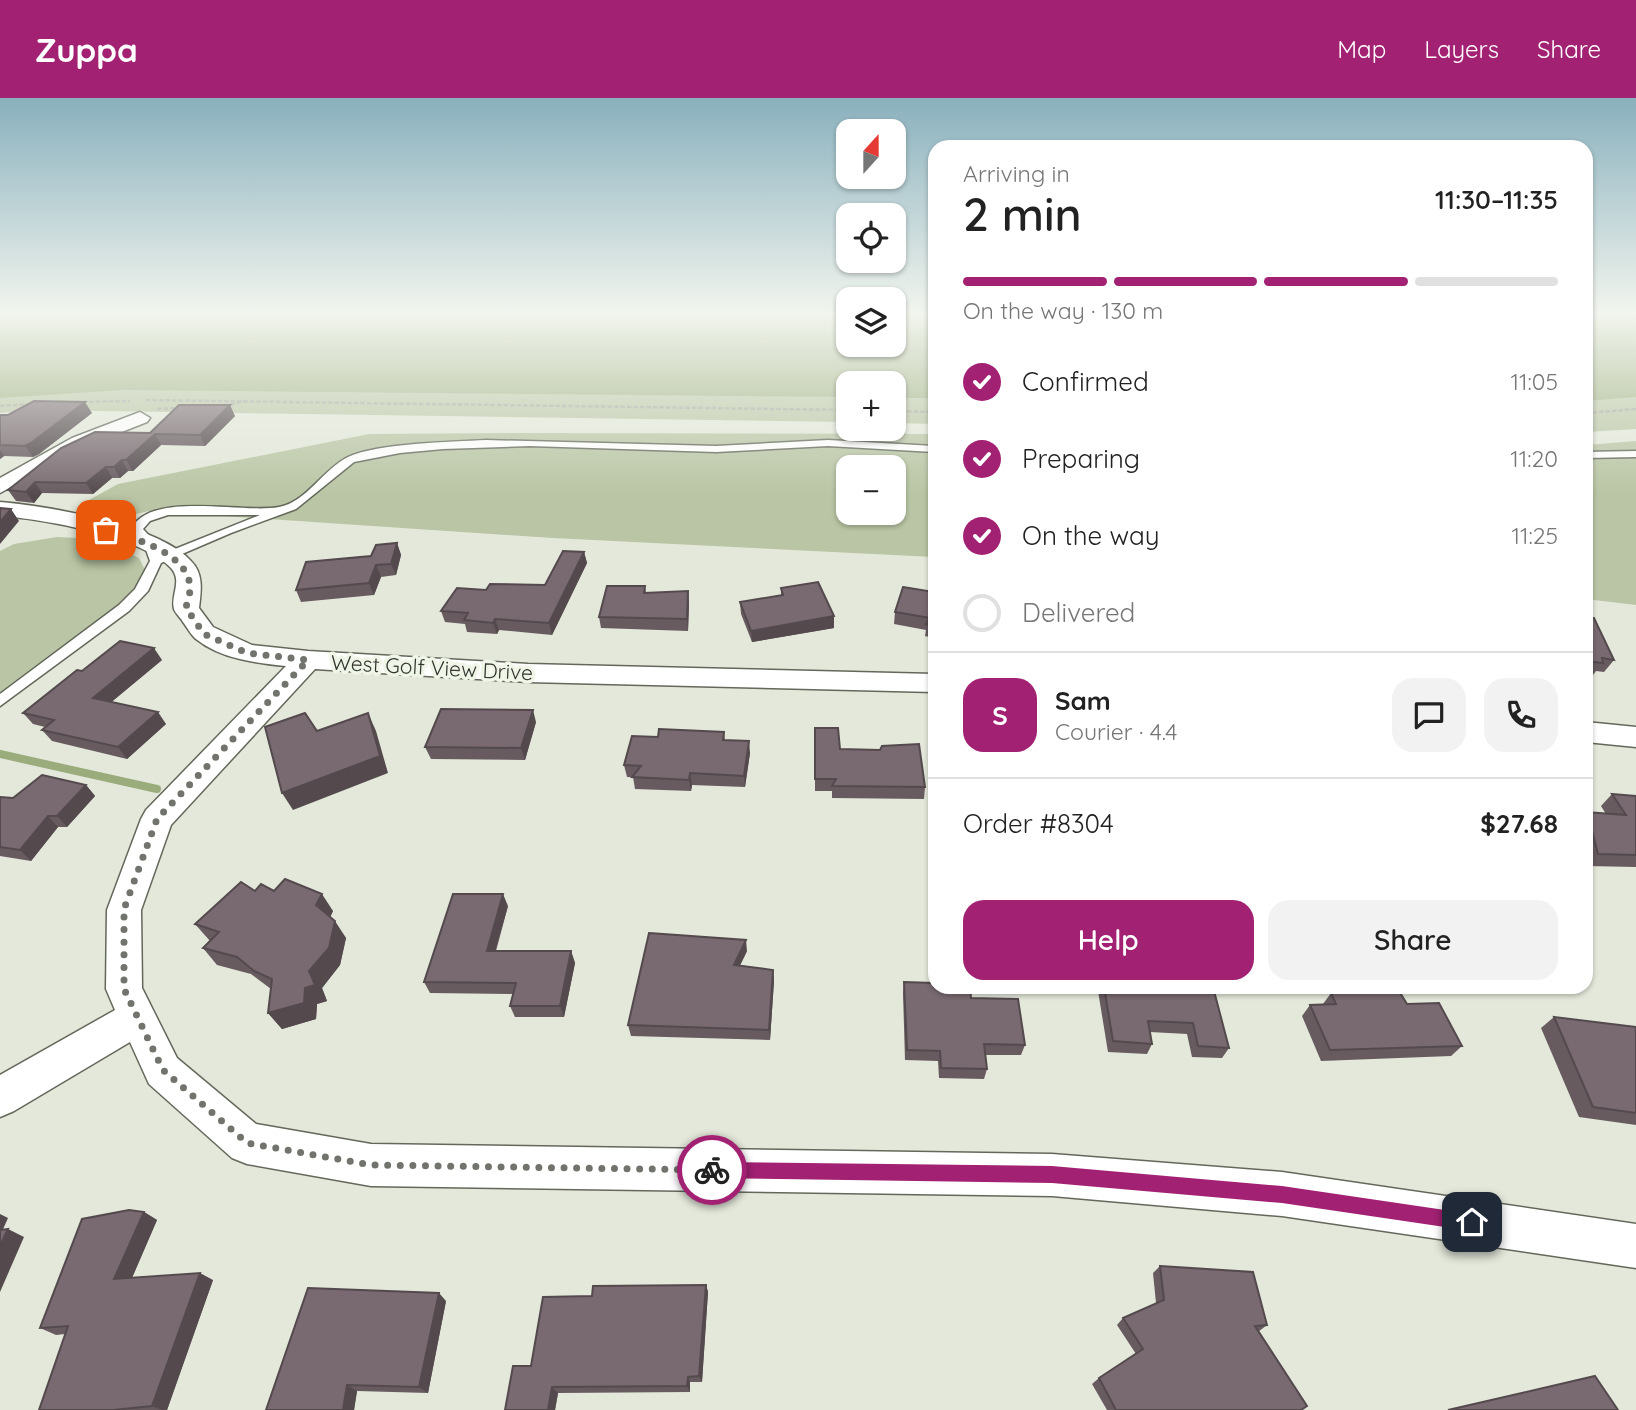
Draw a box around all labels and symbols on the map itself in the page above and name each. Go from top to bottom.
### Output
north arrow [836,119,906,189]
pin [76,500,136,560]
street label: West Golf View Drive [330,649,534,685]
courier [677,1135,747,1205]
pin [1442,1192,1502,1252]

